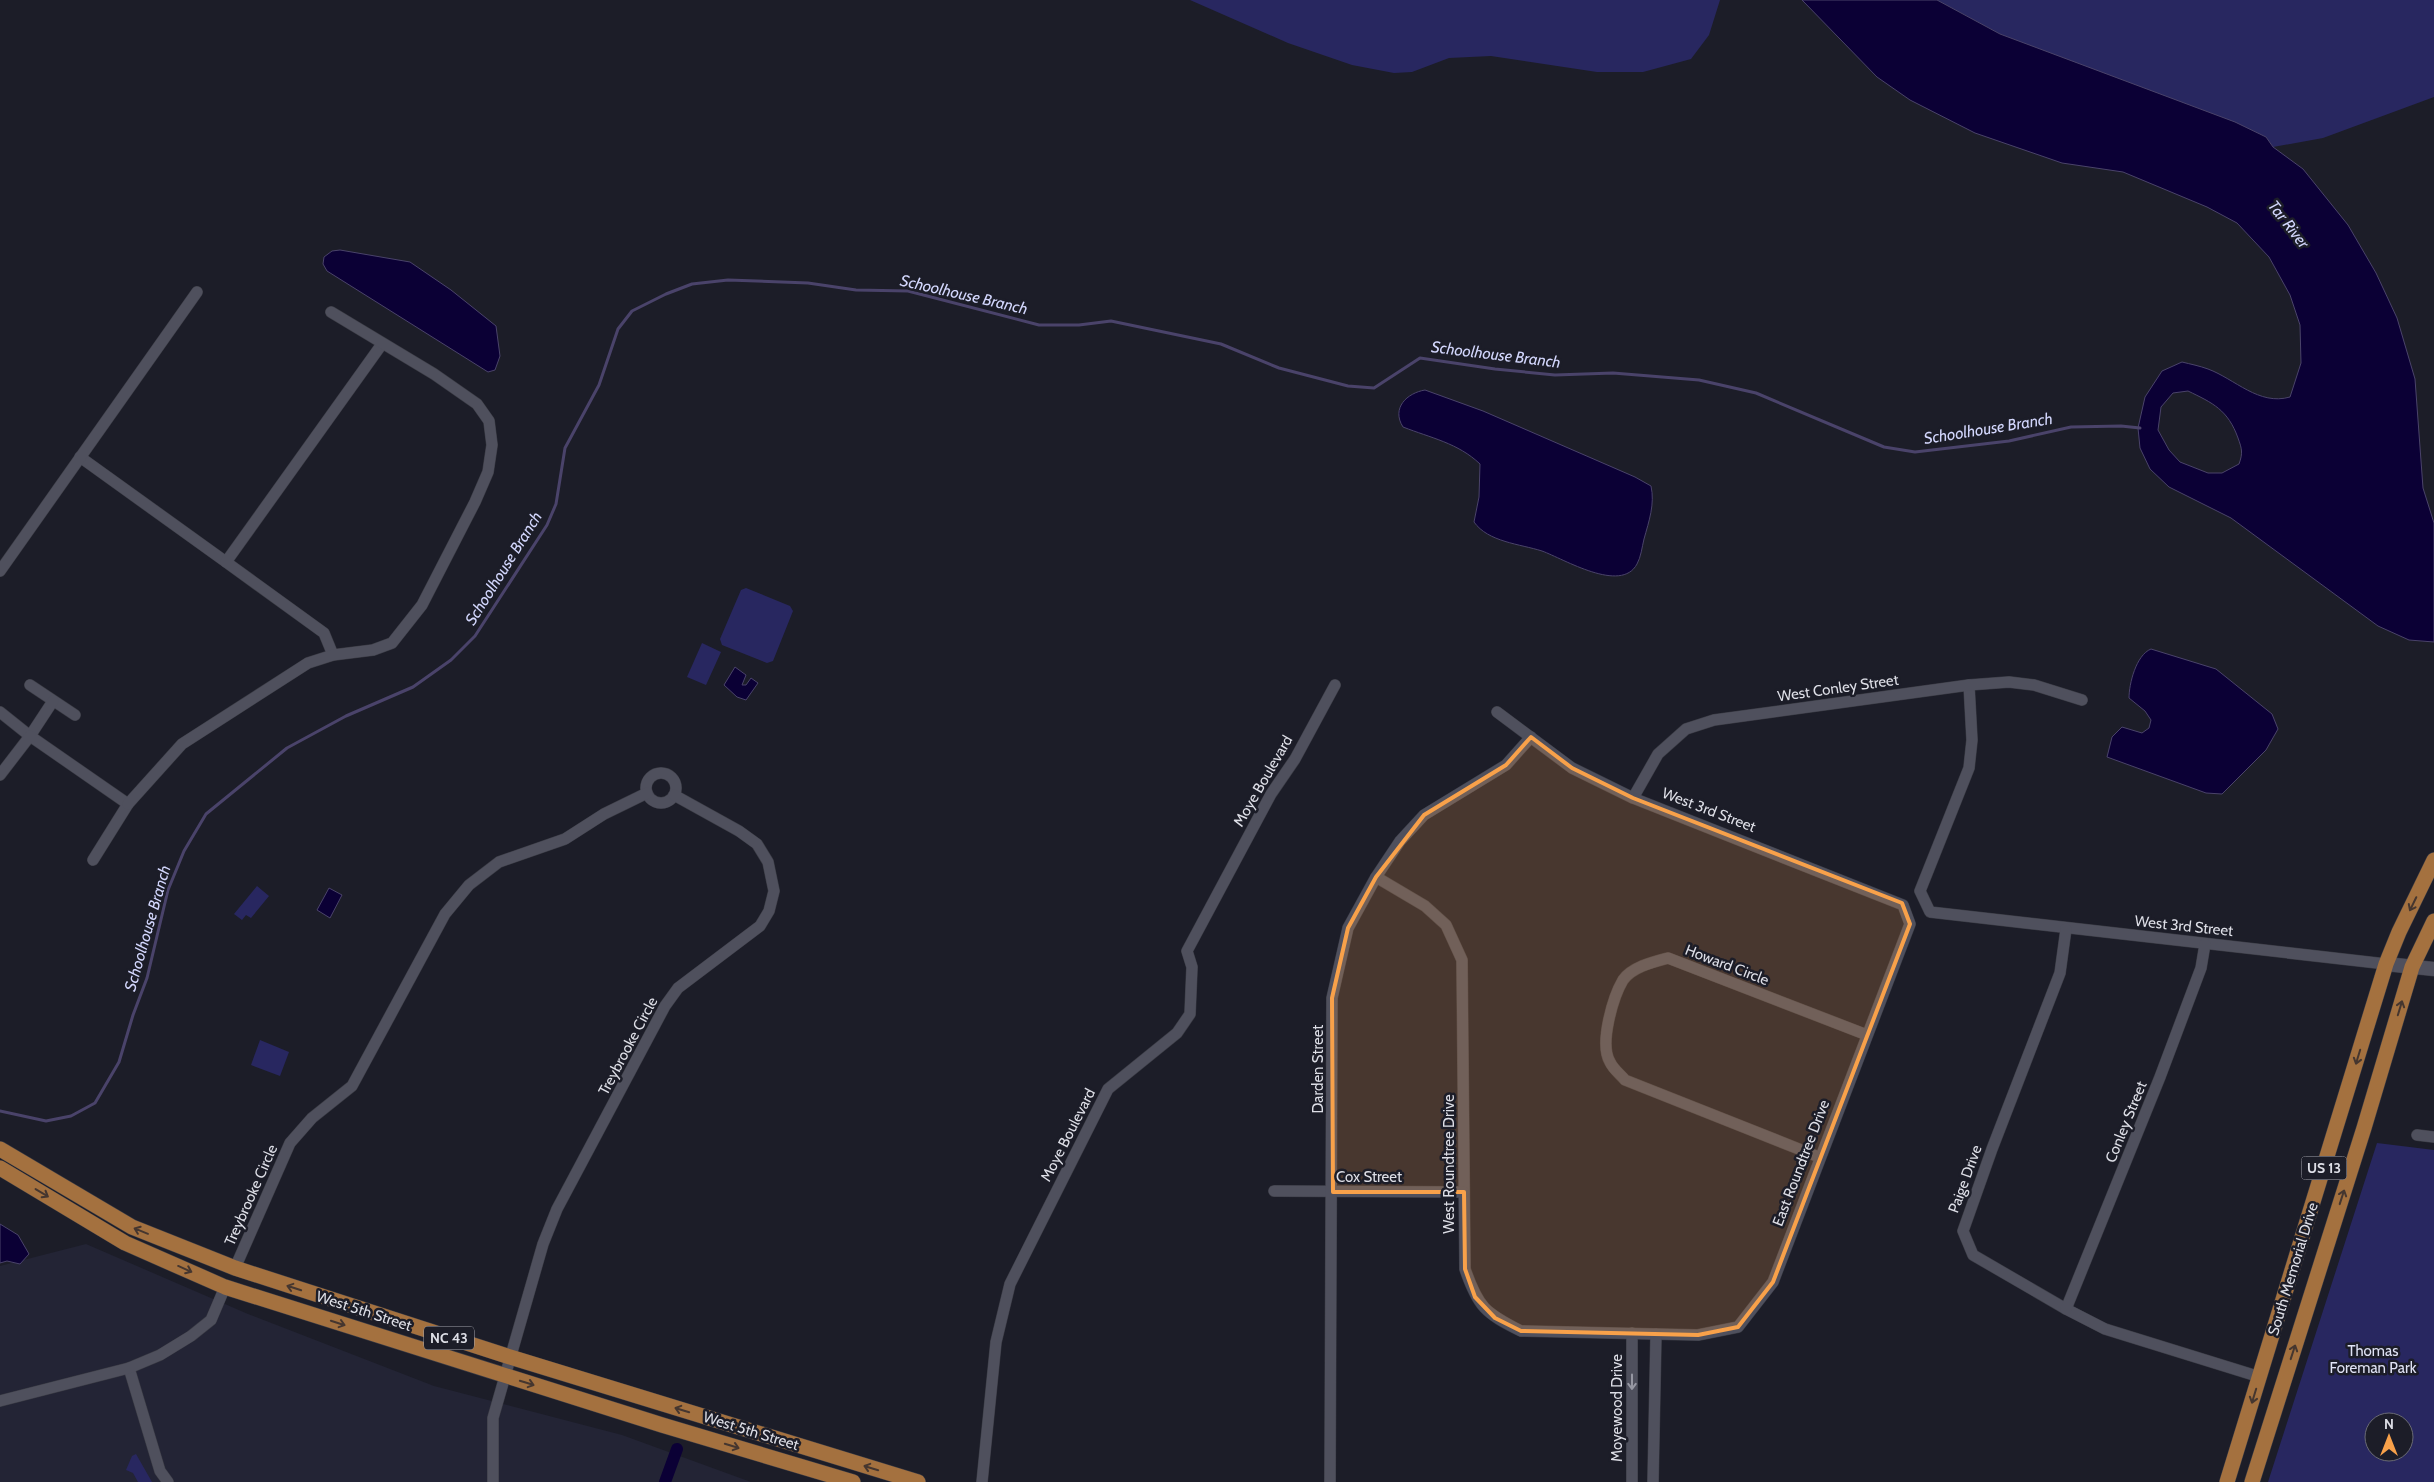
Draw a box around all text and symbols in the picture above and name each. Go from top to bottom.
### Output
water label: Tar River [2264,197,2314,253]
water label: Schoolhouse Branch [898,271,1029,318]
water label: Schoolhouse Branch [1430,337,1562,372]
water label: Schoolhouse Branch [1922,409,2054,448]
water label: Schoolhouse Branch [461,508,546,628]
street label: West Conley Street [1776,671,1900,705]
street label: Moye Boulevard [1230,732,1296,830]
street label: West 3rd Street [1660,784,1758,836]
water label: Schoolhouse Branch [120,863,175,993]
one-way arrow [2408,896,2417,911]
street label: West 3rd Street [2134,912,2234,940]
street label: Howard Circle [1683,941,1772,989]
street label: Treybrooke Circle [595,994,662,1098]
one-way arrow [2395,1001,2405,1017]
street label: Darden Street [1309,1025,1327,1113]
one-way arrow [2353,1048,2363,1064]
street label: Conley Street [2102,1079,2150,1165]
street label: Moye Boulevard [1037,1085,1099,1185]
street label: West Roundtree Drive [1440,1094,1458,1234]
street label: East Roundtree Drive [1769,1097,1833,1229]
street label: Treybrooke Circle [221,1141,281,1248]
street label: Paige Drive [1944,1142,1986,1215]
road number: US 13 [2302,1156,2346,1180]
street label: Cox Street [1336,1168,1402,1186]
one-way arrow [34,1189,48,1199]
one-way arrow [2338,1190,2347,1206]
street label: South Memorial Drive [2264,1200,2322,1338]
one-way arrow [134,1226,149,1235]
one-way arrow [177,1265,192,1275]
one-way arrow [286,1282,302,1292]
street label: West 5th Street [314,1287,414,1335]
one-way arrow [330,1319,346,1329]
road number: NC 43 [424,1326,474,1350]
park label: Thomas Foreman Park [2330,1342,2417,1377]
one-way arrow [2289,1345,2298,1360]
street label: Moyewood Drive [1608,1354,1626,1462]
one-way arrow [1627,1374,1637,1390]
one-way arrow [518,1379,534,1388]
one-way arrow [2248,1388,2258,1404]
one-way arrow [675,1404,691,1414]
street label: West 5th Street [701,1408,801,1454]
north arrow [2364,1412,2414,1462]
text: N [2384,1415,2394,1433]
one-way arrow [724,1442,740,1452]
one-way arrow [863,1462,879,1472]

